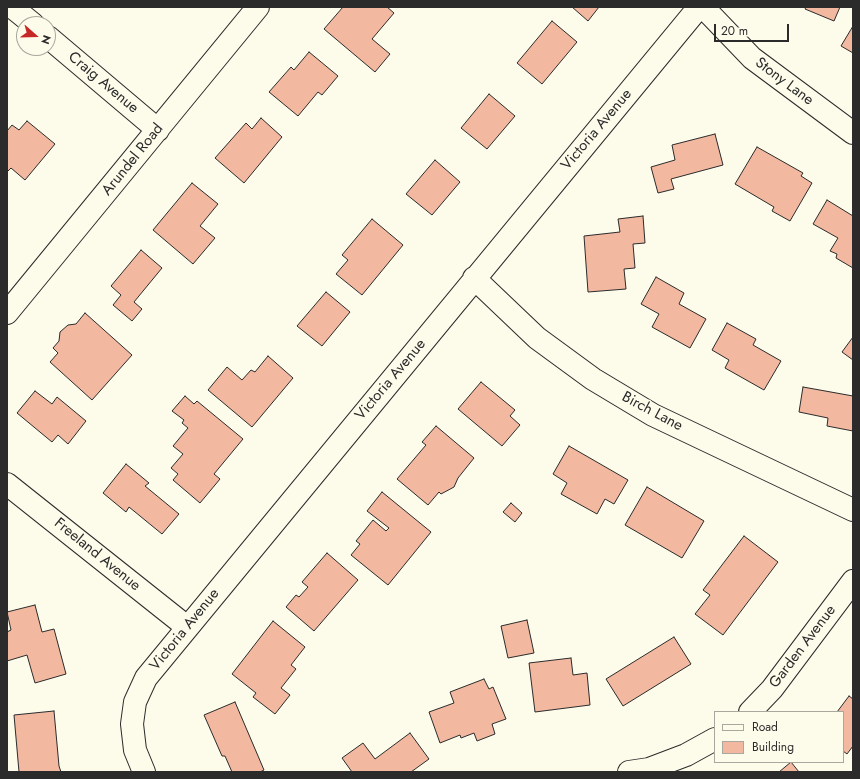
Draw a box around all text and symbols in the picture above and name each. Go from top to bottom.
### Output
north arrow [16,16,56,56]
scale bar [716,16,791,42]
text: 20 m [721,22,748,40]
text: N [37,33,55,47]
street label: Craig Avenue [64,48,142,118]
street label: Stony Lane [751,54,817,110]
street label: Victoria Avenue [558,86,636,174]
street label: Arundel Road [99,120,167,200]
street label: Victoria Avenue [352,336,430,424]
street label: Birch Lane [619,388,685,436]
street label: Freeland Avenue [50,515,144,595]
street label: Victoria Avenue [146,585,224,675]
street label: Garden Avenue [766,602,840,692]
legend [714,711,844,763]
text: Road [752,718,778,736]
text: Building [752,738,794,756]

